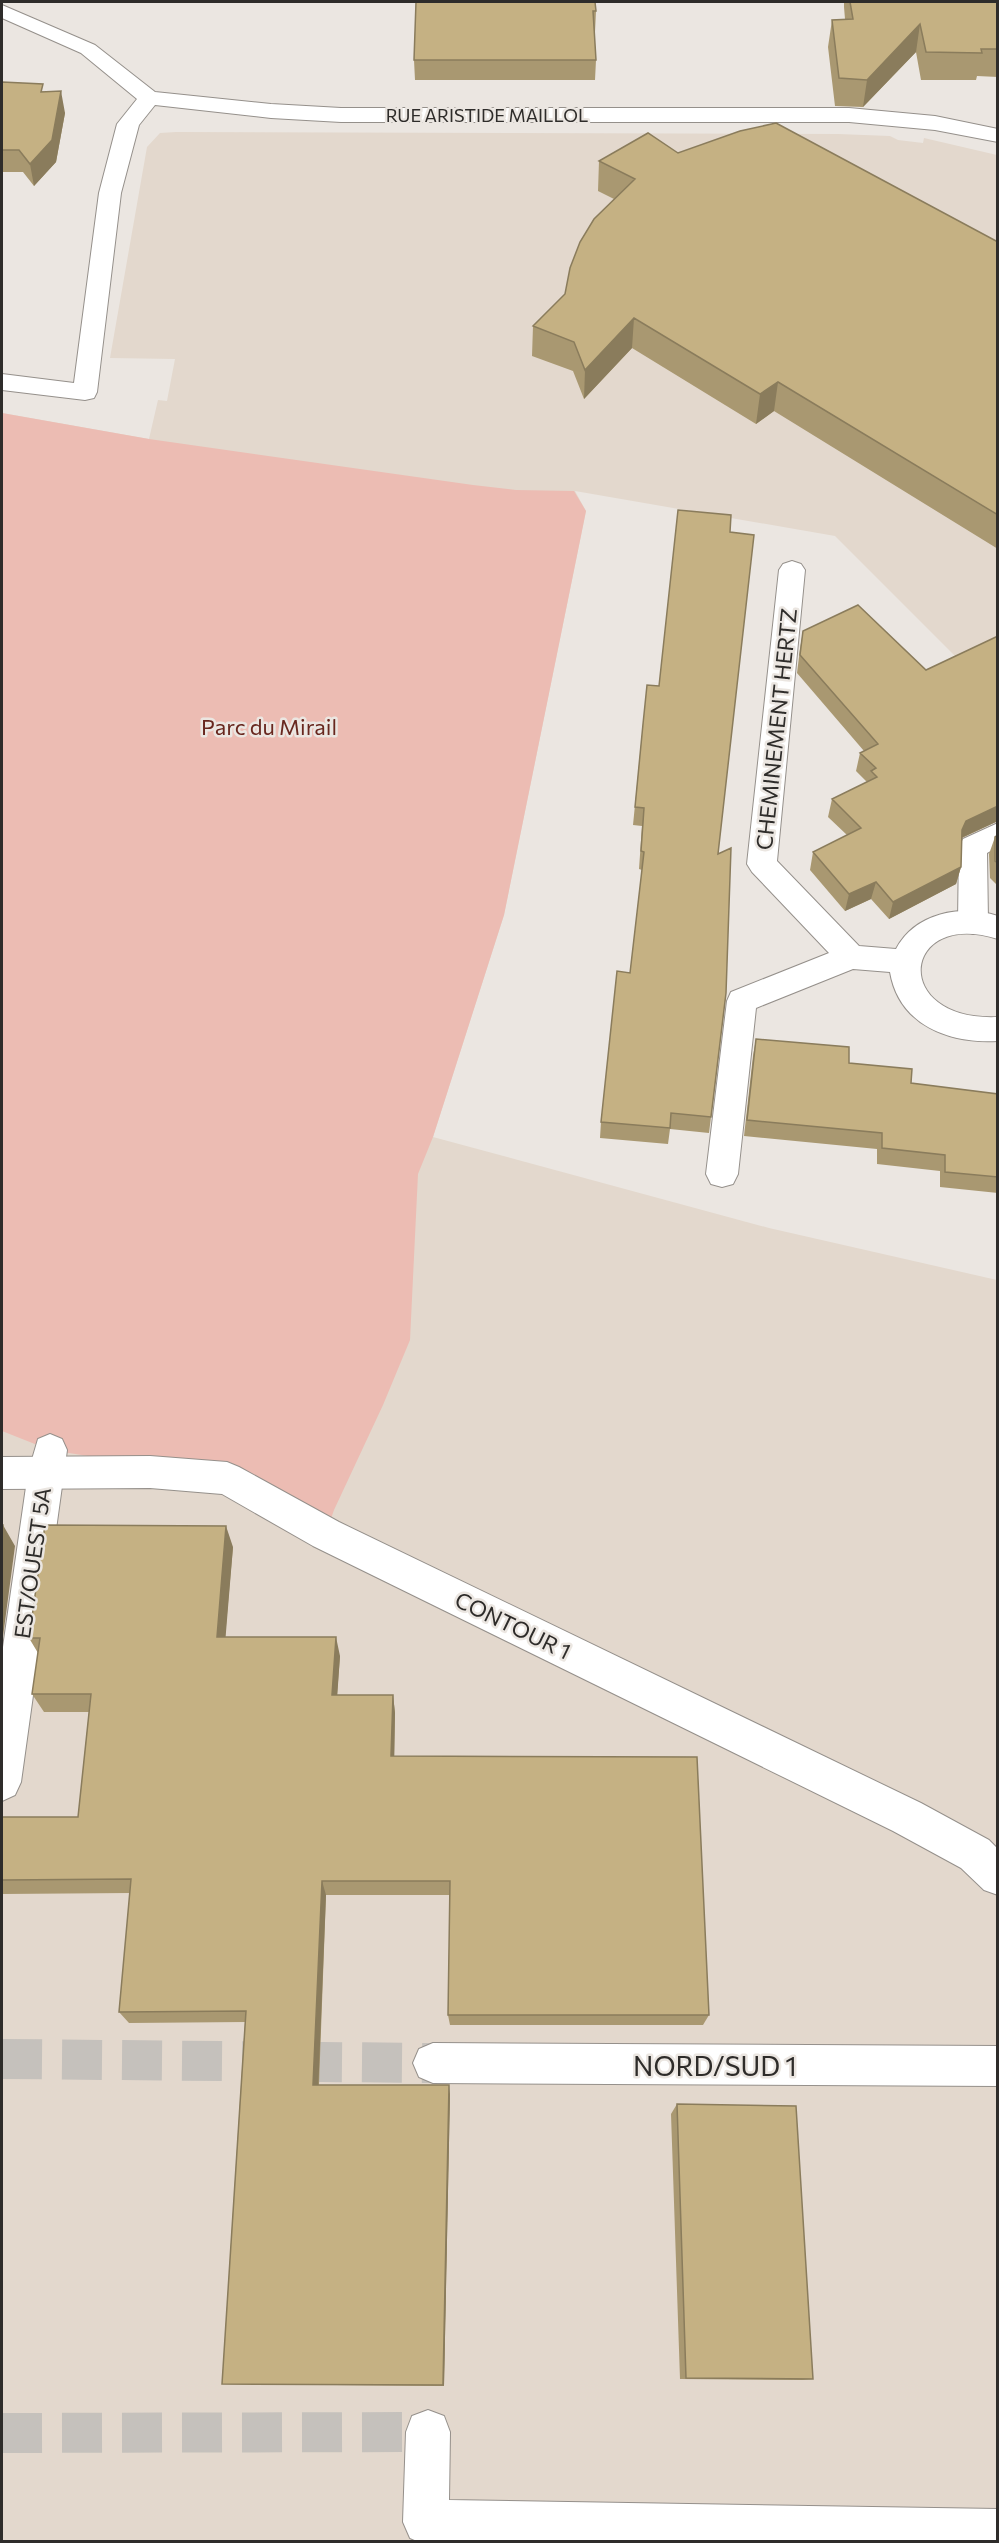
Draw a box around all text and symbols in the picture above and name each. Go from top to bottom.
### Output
street label: RUE ARISTIDE MAILLOL [386,104,588,126]
street label: CHEMINEMENT HERTZ [750,607,802,851]
park label: Parc du Mirail [201,713,337,740]
street label: EST/OUEST 5A [8,1486,56,1640]
street label: CONTOUR 1 [451,1585,575,1665]
street label: NORD/SUD 1 [633,2049,797,2082]

